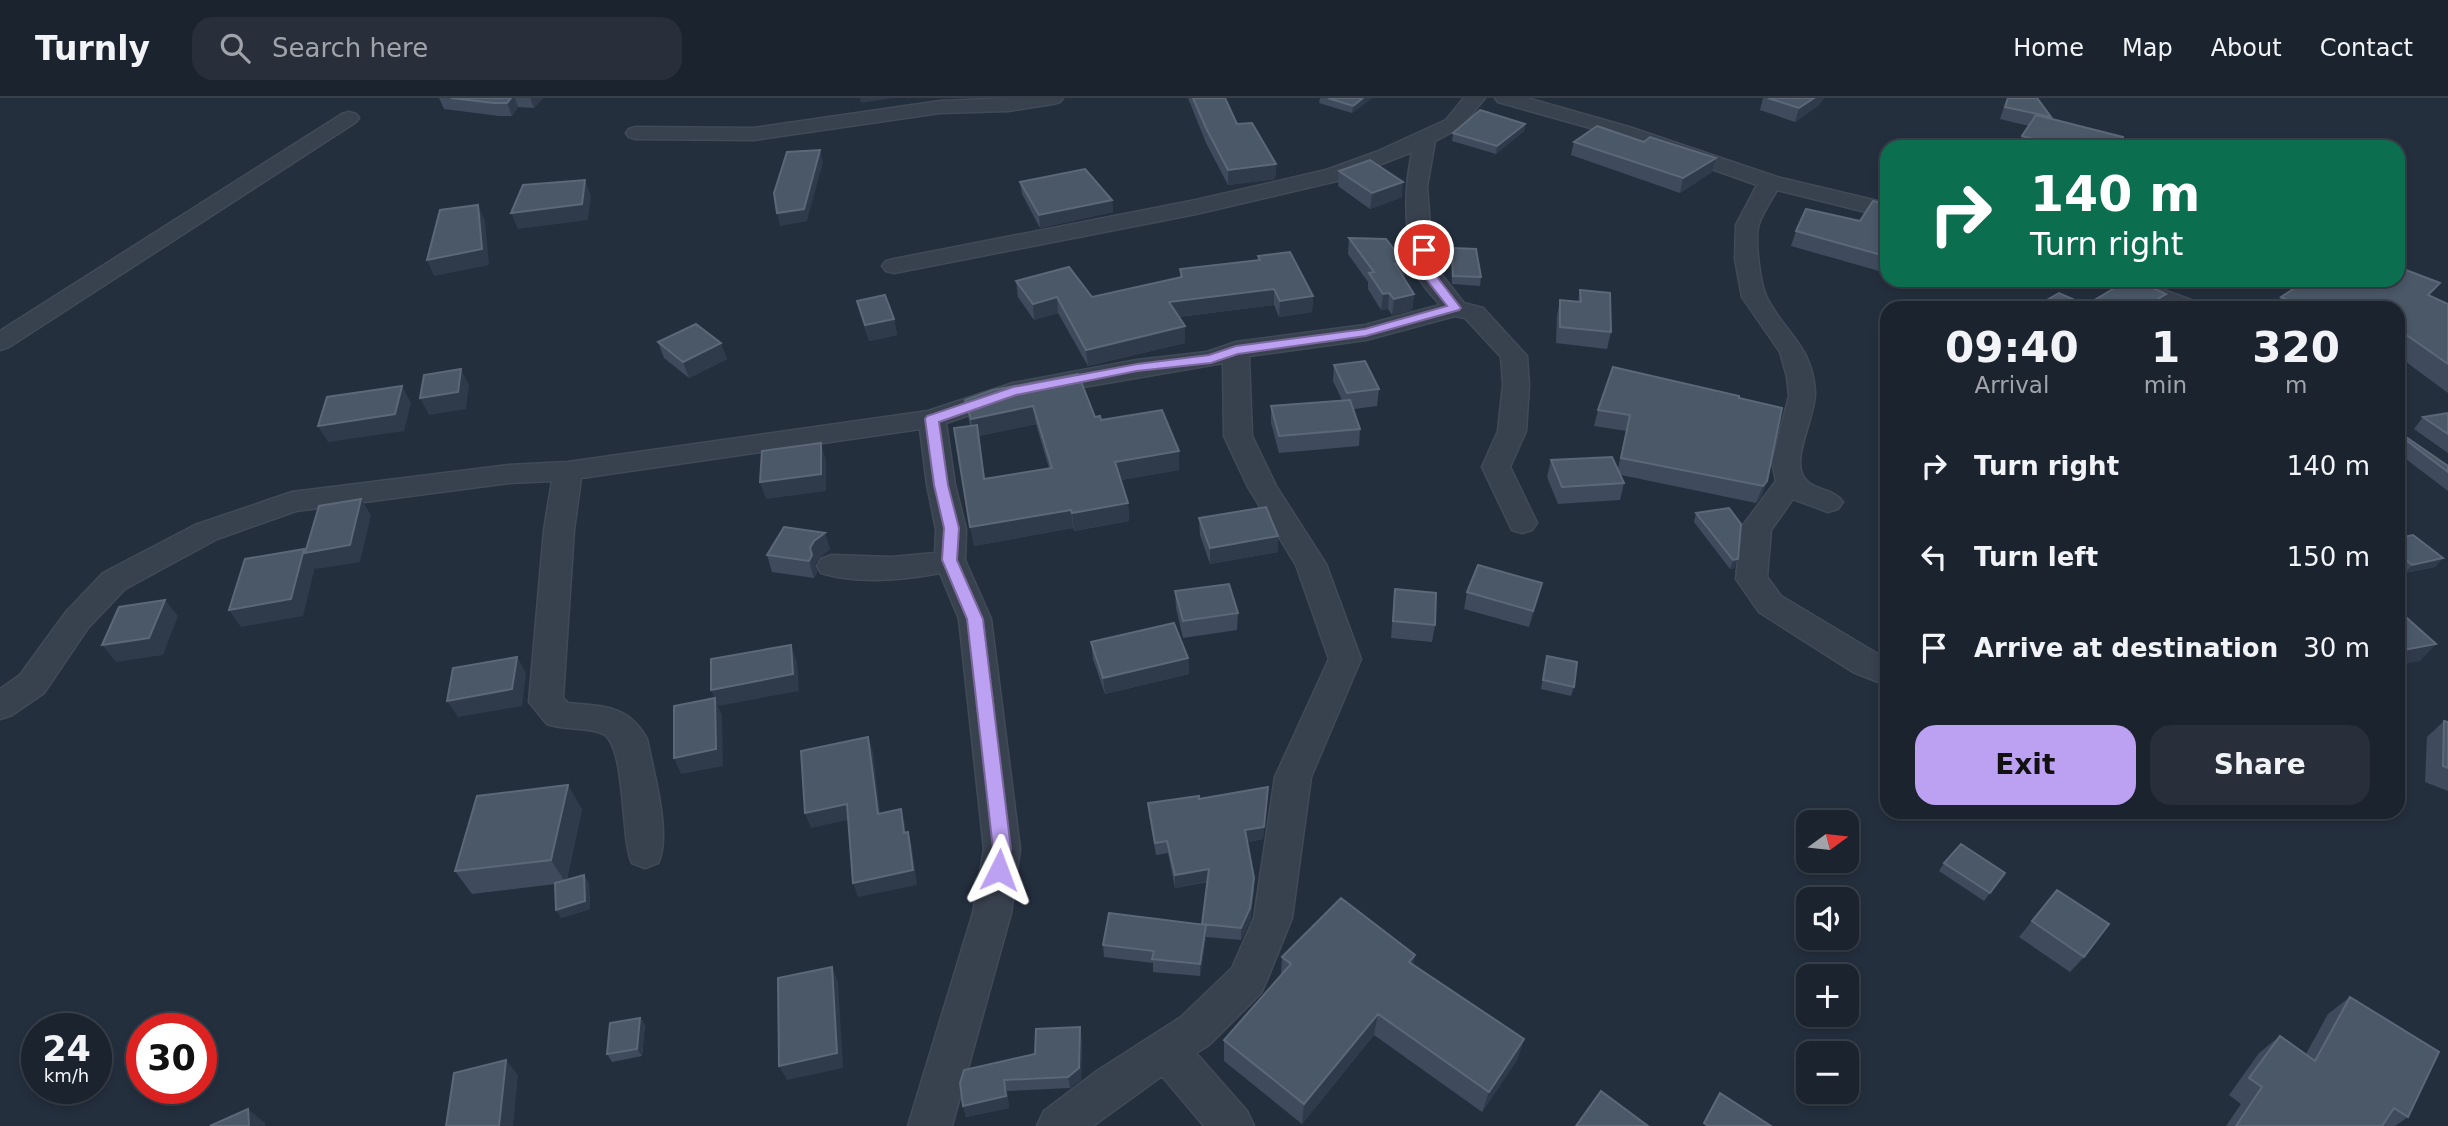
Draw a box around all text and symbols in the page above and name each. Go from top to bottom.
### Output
search box [192,17,682,80]
text: Turnly [35,29,150,68]
icon: search [216,29,254,67]
text: Search here [272,33,428,63]
text: Home [2013,34,2084,62]
text: Map [2122,34,2173,62]
text: About [2211,34,2282,62]
text: Contact [2320,34,2413,62]
text: 140 m [2030,166,2200,223]
icon: right [1915,168,2006,259]
pin [1394,220,1454,280]
text: Turn right [2030,225,2183,263]
icon: arrive [1405,231,1443,269]
text: 09:40 [1945,323,2079,372]
text: 1 [2151,323,2180,372]
text: 320 [2252,323,2340,372]
text: Arrival [1975,372,2049,398]
text: min [2144,372,2187,398]
text: m [2285,372,2307,398]
icon: right [1915,447,1953,485]
text: Turn right [1974,451,2119,481]
text: 140 m [2287,451,2370,481]
icon: left [1915,538,1953,576]
text: Turn left [1974,542,2098,572]
text: 150 m [2287,542,2370,572]
icon: arrive [1915,629,1953,667]
text: Arrive at destination [1974,633,2278,663]
text: 30 m [2303,633,2370,663]
button: Exit [1915,725,2136,805]
button: Share [2150,725,2370,805]
north arrow [1796,810,1858,873]
map controls [1796,810,1859,1104]
position arrow [962,833,1036,907]
button: sound [1796,887,1859,950]
button: + [1796,964,1859,1027]
speed limit sign: 30 [126,1013,217,1104]
text: 24 [42,1029,91,1069]
button: − [1796,1041,1859,1104]
text: km/h [44,1065,89,1086]

